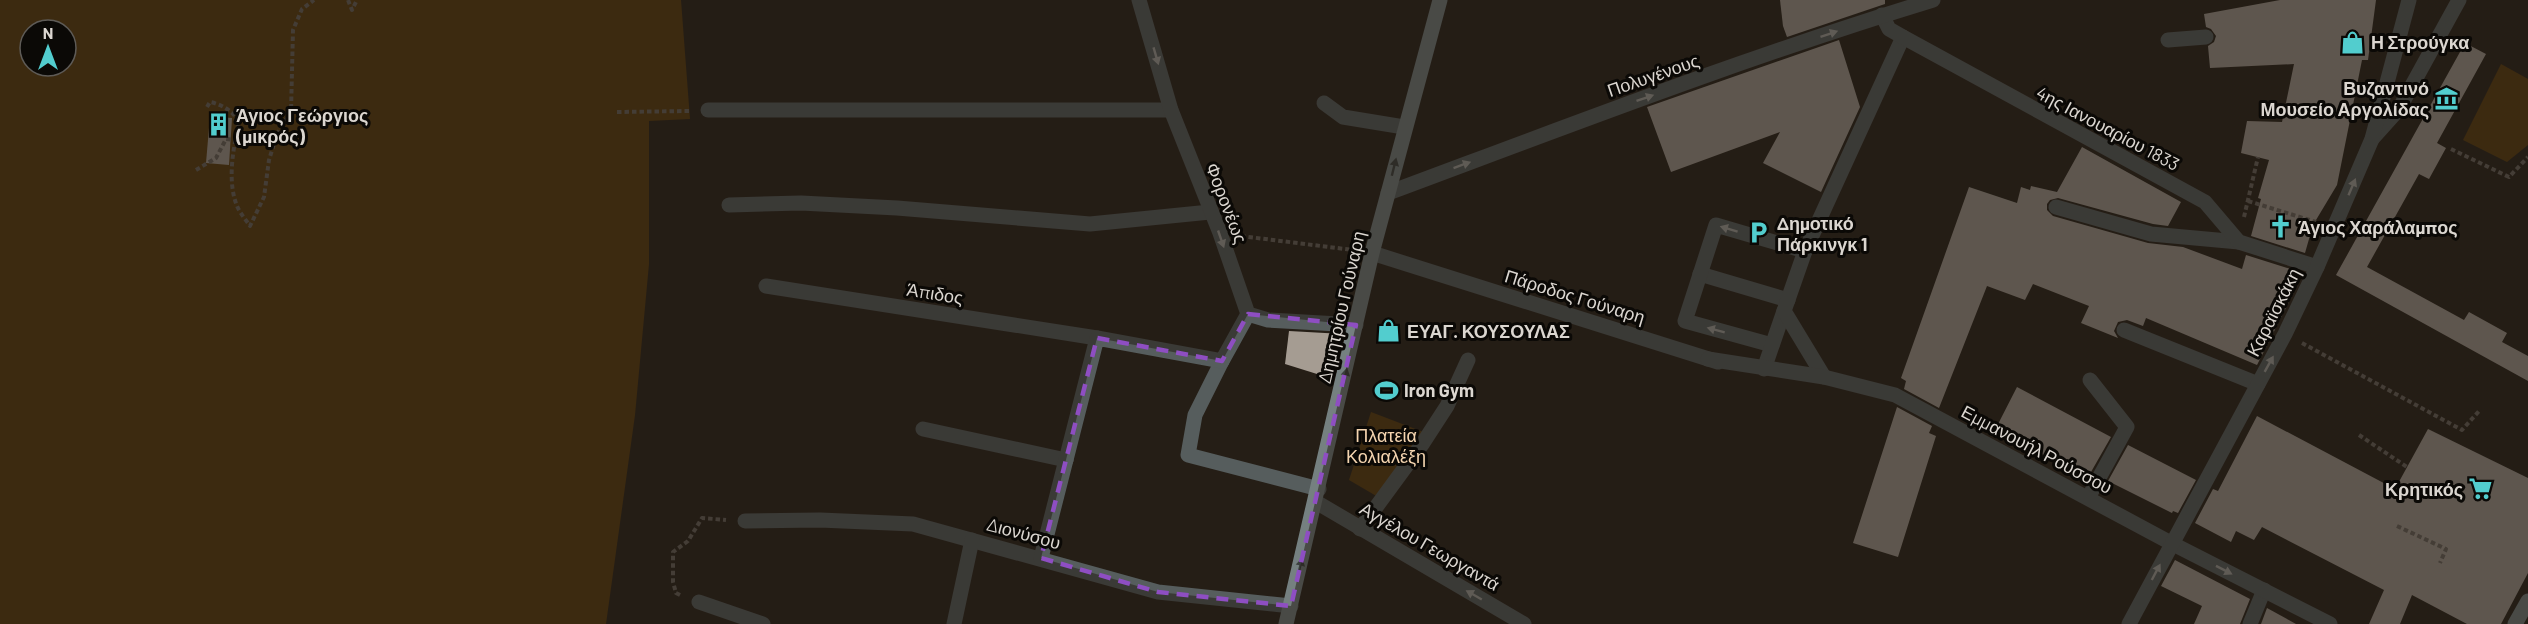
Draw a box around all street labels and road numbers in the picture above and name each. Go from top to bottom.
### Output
street label: Πολυγένους [1604,49,1702,101]
street label: 4ης Ιανουαρίου 1833 [2033,81,2183,175]
street label: Φορονέως [1202,160,1253,247]
street label: Δημητρίου Γούναρη [1313,229,1369,385]
street label: Πάροδος Γούναρη [1502,264,1648,328]
street label: Καραϊσκάκη [2241,264,2305,360]
street label: Άπιδος [905,278,965,308]
street label: Εμμανουήλ Ρούσσου [1958,400,2116,498]
street label: Αγγέλου Γεωργαντά [1356,497,1504,595]
street label: Διονύσου [985,513,1063,553]

